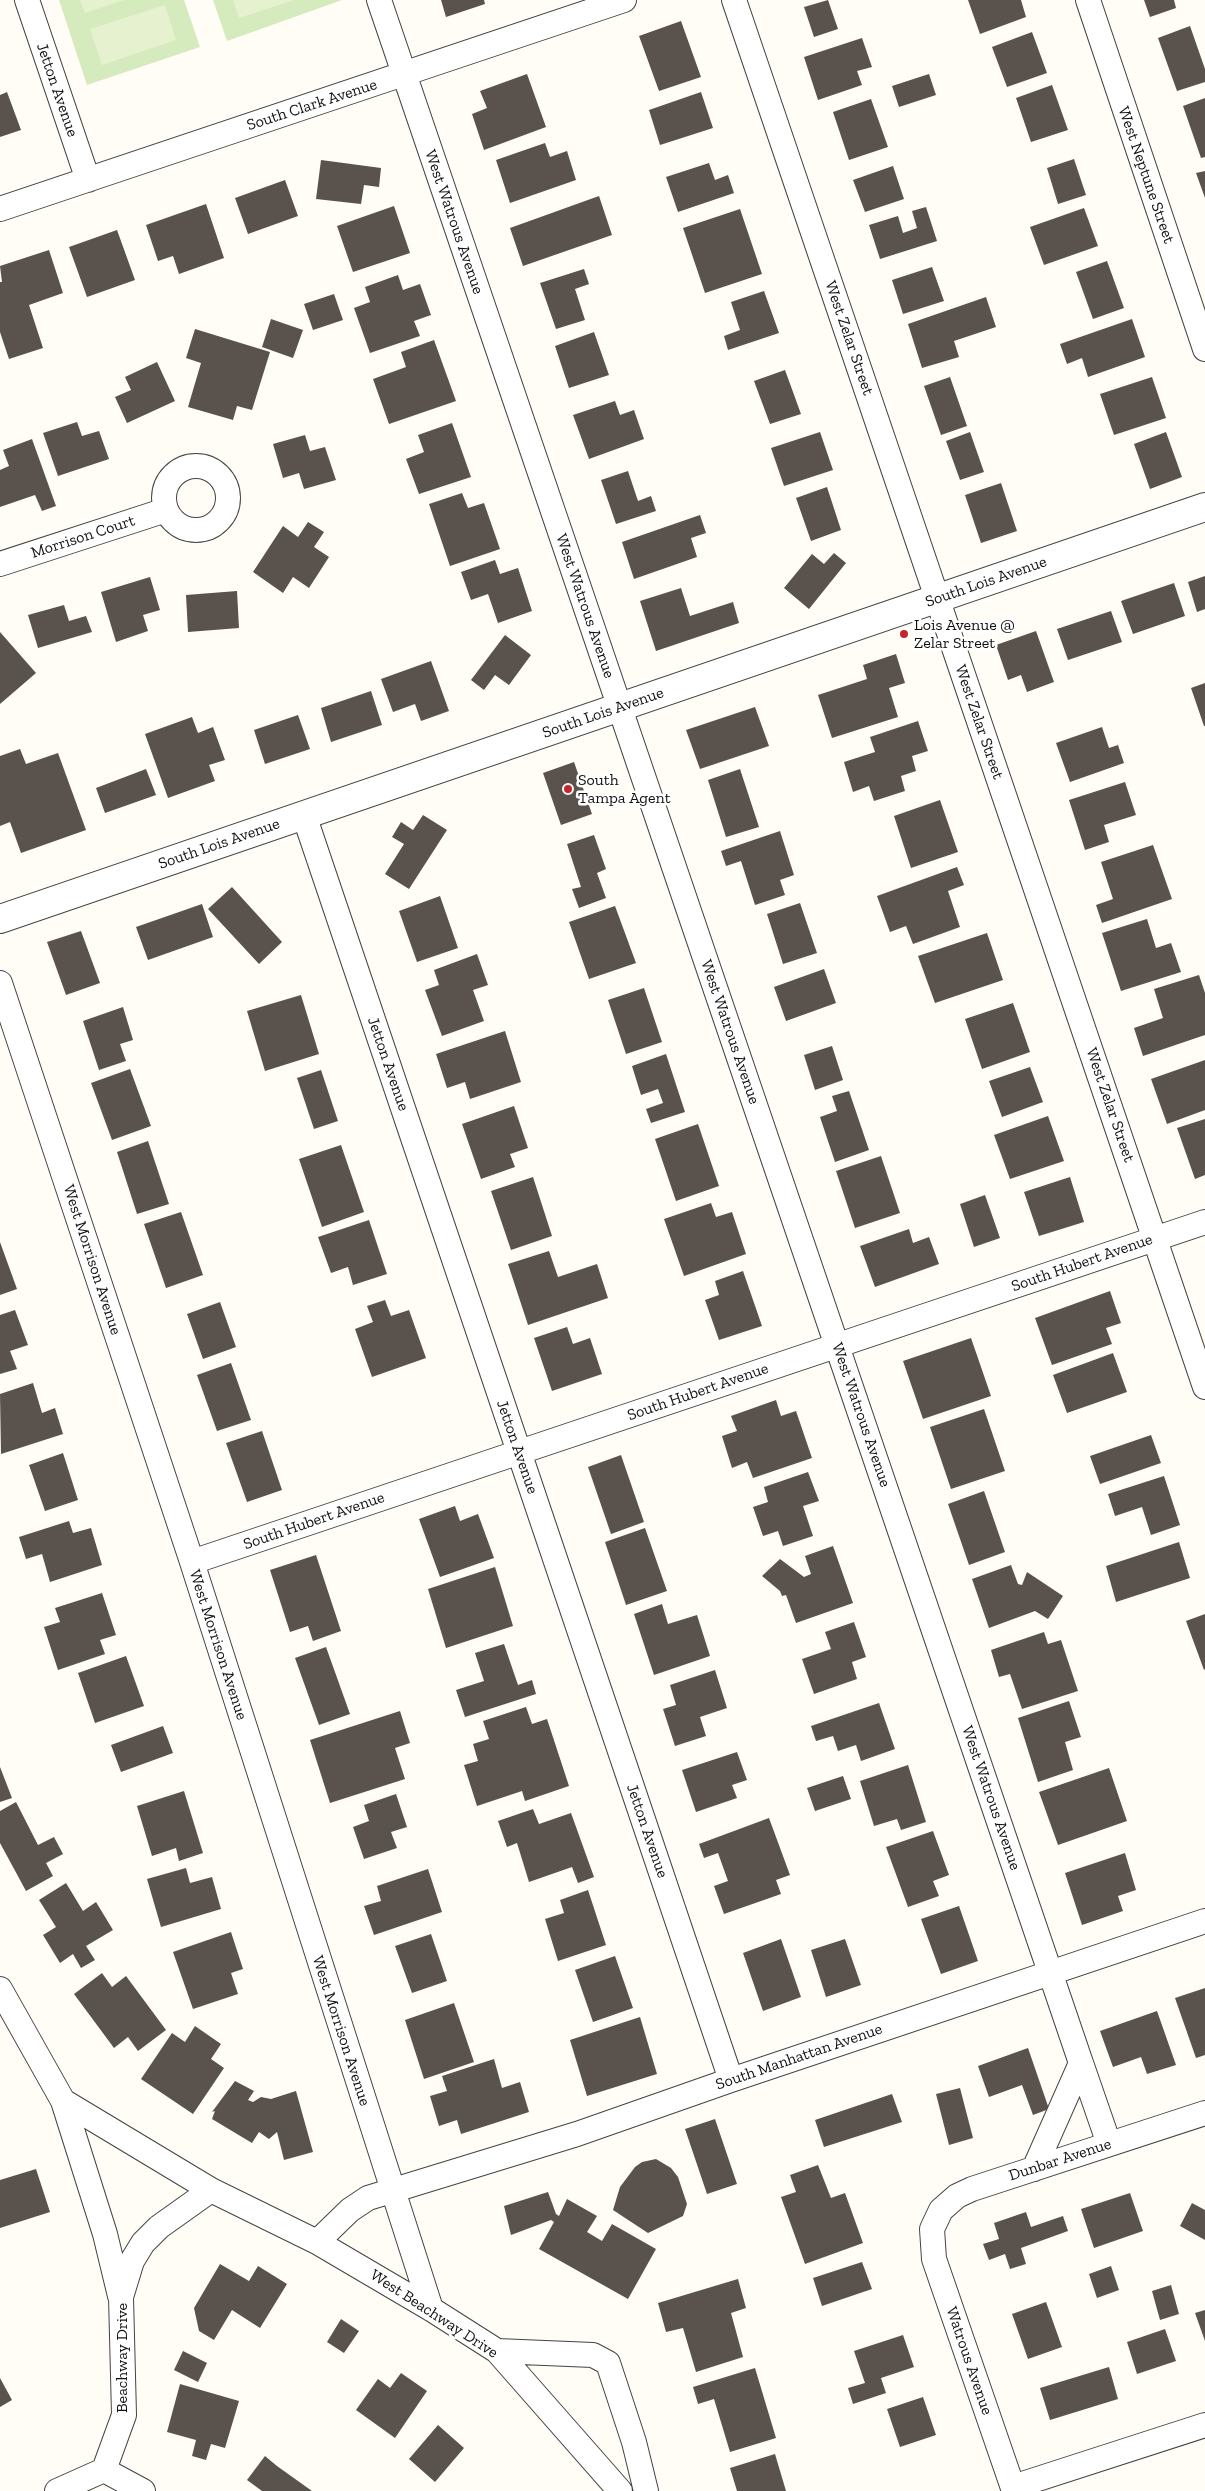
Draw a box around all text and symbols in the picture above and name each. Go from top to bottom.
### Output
street label: Jetton Avenue [32,41,82,139]
street label: South Clark Avenue [244,75,380,135]
street label: West Neptune Street [1114,104,1178,246]
street label: West Watrous Avenue [420,147,488,297]
street label: West Zelar Street [820,278,878,398]
street label: Morrison Court [29,511,137,563]
street label: West Watrous Avenue [551,531,619,681]
street label: South Lois Avenue [923,552,1049,612]
place label: Lois Avenue @ Zelar Street [914,615,1015,653]
marker: Lois Avenue @ Zelar Street [898,628,910,640]
street label: West Zelar Street [950,662,1008,782]
street label: South Lois Avenue [540,683,666,743]
place label: South Tampa Agent [578,770,671,808]
marker: South Tampa Agent [562,783,574,795]
street label: South Lois Avenue [156,814,282,874]
street label: West Watrous Avenue [696,957,764,1107]
street label: Jetton Avenue [363,1015,413,1113]
street label: West Zelar Street [1081,1045,1139,1165]
street label: West Morrison Avenue [59,1182,125,1338]
street label: South Hubert Avenue [1009,1230,1155,1296]
street label: West Watrous Avenue [827,1340,895,1490]
street label: South Hubert Avenue [625,1359,771,1425]
street label: Jetton Avenue [492,1398,542,1496]
street label: South Hubert Avenue [241,1488,387,1554]
street label: West Morrison Avenue [185,1567,251,1723]
street label: West Watrous Avenue [957,1723,1025,1873]
street label: Jetton Avenue [622,1782,672,1880]
street label: West Morrison Avenue [308,1953,374,2109]
street label: South Manhattan Avenue [713,2019,885,2095]
street label: Dunbar Avenue [1006,2134,1114,2186]
street label: West Beachway Drive [367,2266,501,2362]
street label: Beachway Drive [112,2303,132,2413]
street label: Watrous Avenue [942,2304,996,2418]

